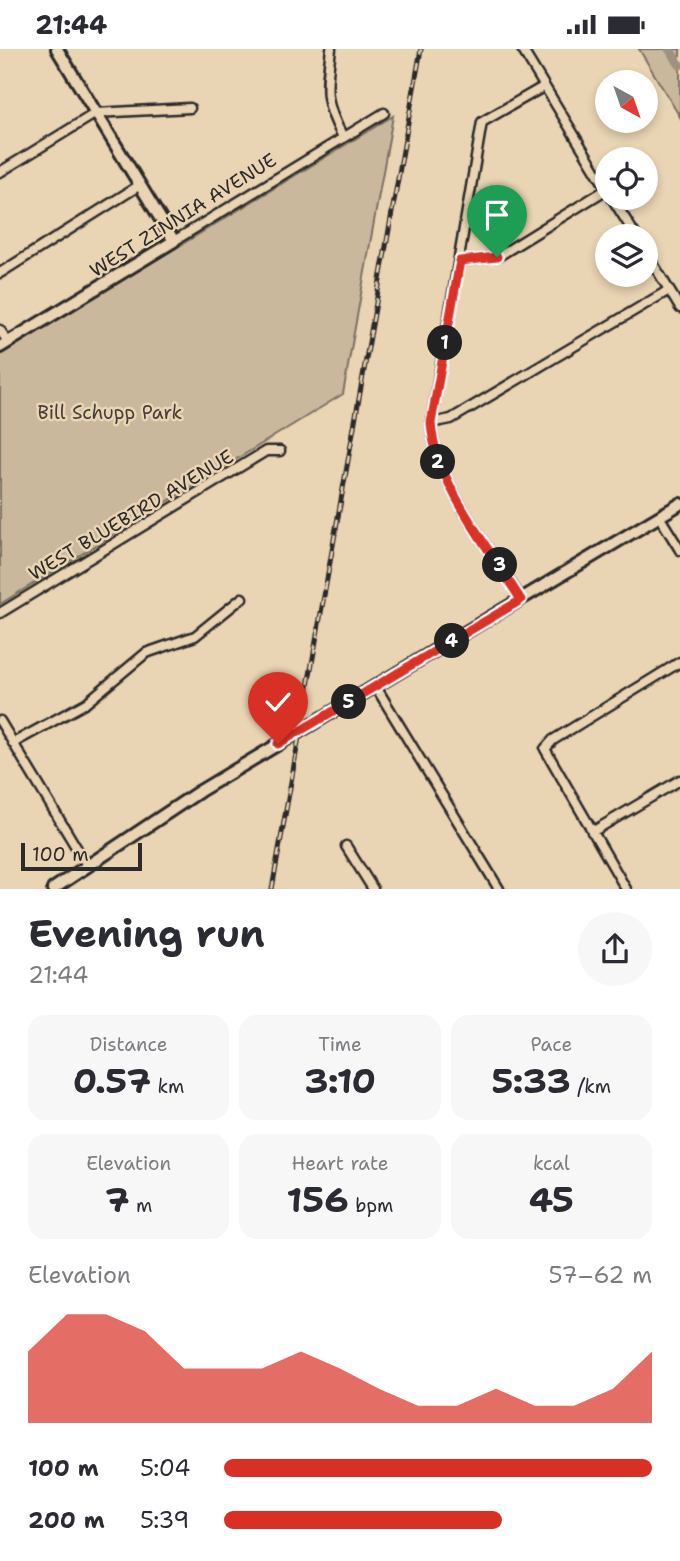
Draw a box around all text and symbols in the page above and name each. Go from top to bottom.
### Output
text: 21:44 [35,7,107,42]
north arrow [595,70,658,133]
map controls [595,70,658,287]
street label: WEST ZINNIA AVENUE [85,147,281,283]
button: locate [595,147,658,210]
pin [467,185,527,257]
icon: arrive [478,196,516,234]
button: layers [595,224,658,287]
pin: 1 [428,325,462,361]
text: 1 [440,330,449,355]
park label: Bill Schupp Park [37,400,183,425]
street label: WEST BLUEBIRD AVENUE [24,444,238,586]
pin: 2 [420,445,456,479]
text: 2 [431,449,444,474]
pin: 3 [482,547,518,583]
text: 3 [493,552,506,577]
pin: 4 [434,623,470,659]
text: 4 [445,628,458,653]
pin [248,672,308,744]
icon: check [259,683,297,721]
pin: 5 [332,685,366,719]
text: 5 [343,689,354,714]
scale bar [21,840,142,872]
text: 100 m [32,842,89,867]
text: Evening run [28,908,265,959]
button: share [578,912,652,986]
text: 21:44 [28,960,88,990]
text: Distance [90,1032,168,1057]
text: Time [318,1032,362,1057]
text: Pace [530,1032,572,1057]
text: 0.57 [73,1057,151,1104]
text: 3:10 [304,1057,376,1104]
text: 5:33 [491,1057,571,1104]
text: km [151,1074,184,1099]
text: /km [571,1074,611,1099]
text: Elevation [86,1151,171,1176]
text: Heart rate [292,1151,388,1176]
text: kcal [533,1151,570,1176]
text: 7 [105,1176,129,1223]
text: 156 [287,1176,349,1223]
text: 45 [529,1176,574,1223]
text: m [129,1193,152,1218]
text: bpm [349,1193,393,1218]
text: Elevation [28,1260,131,1290]
text: 57–62 m [548,1260,652,1290]
text: 100 m [28,1453,99,1483]
text: 5:04 [140,1453,190,1483]
text: 200 m [28,1505,105,1535]
text: 5:39 [140,1505,189,1535]

